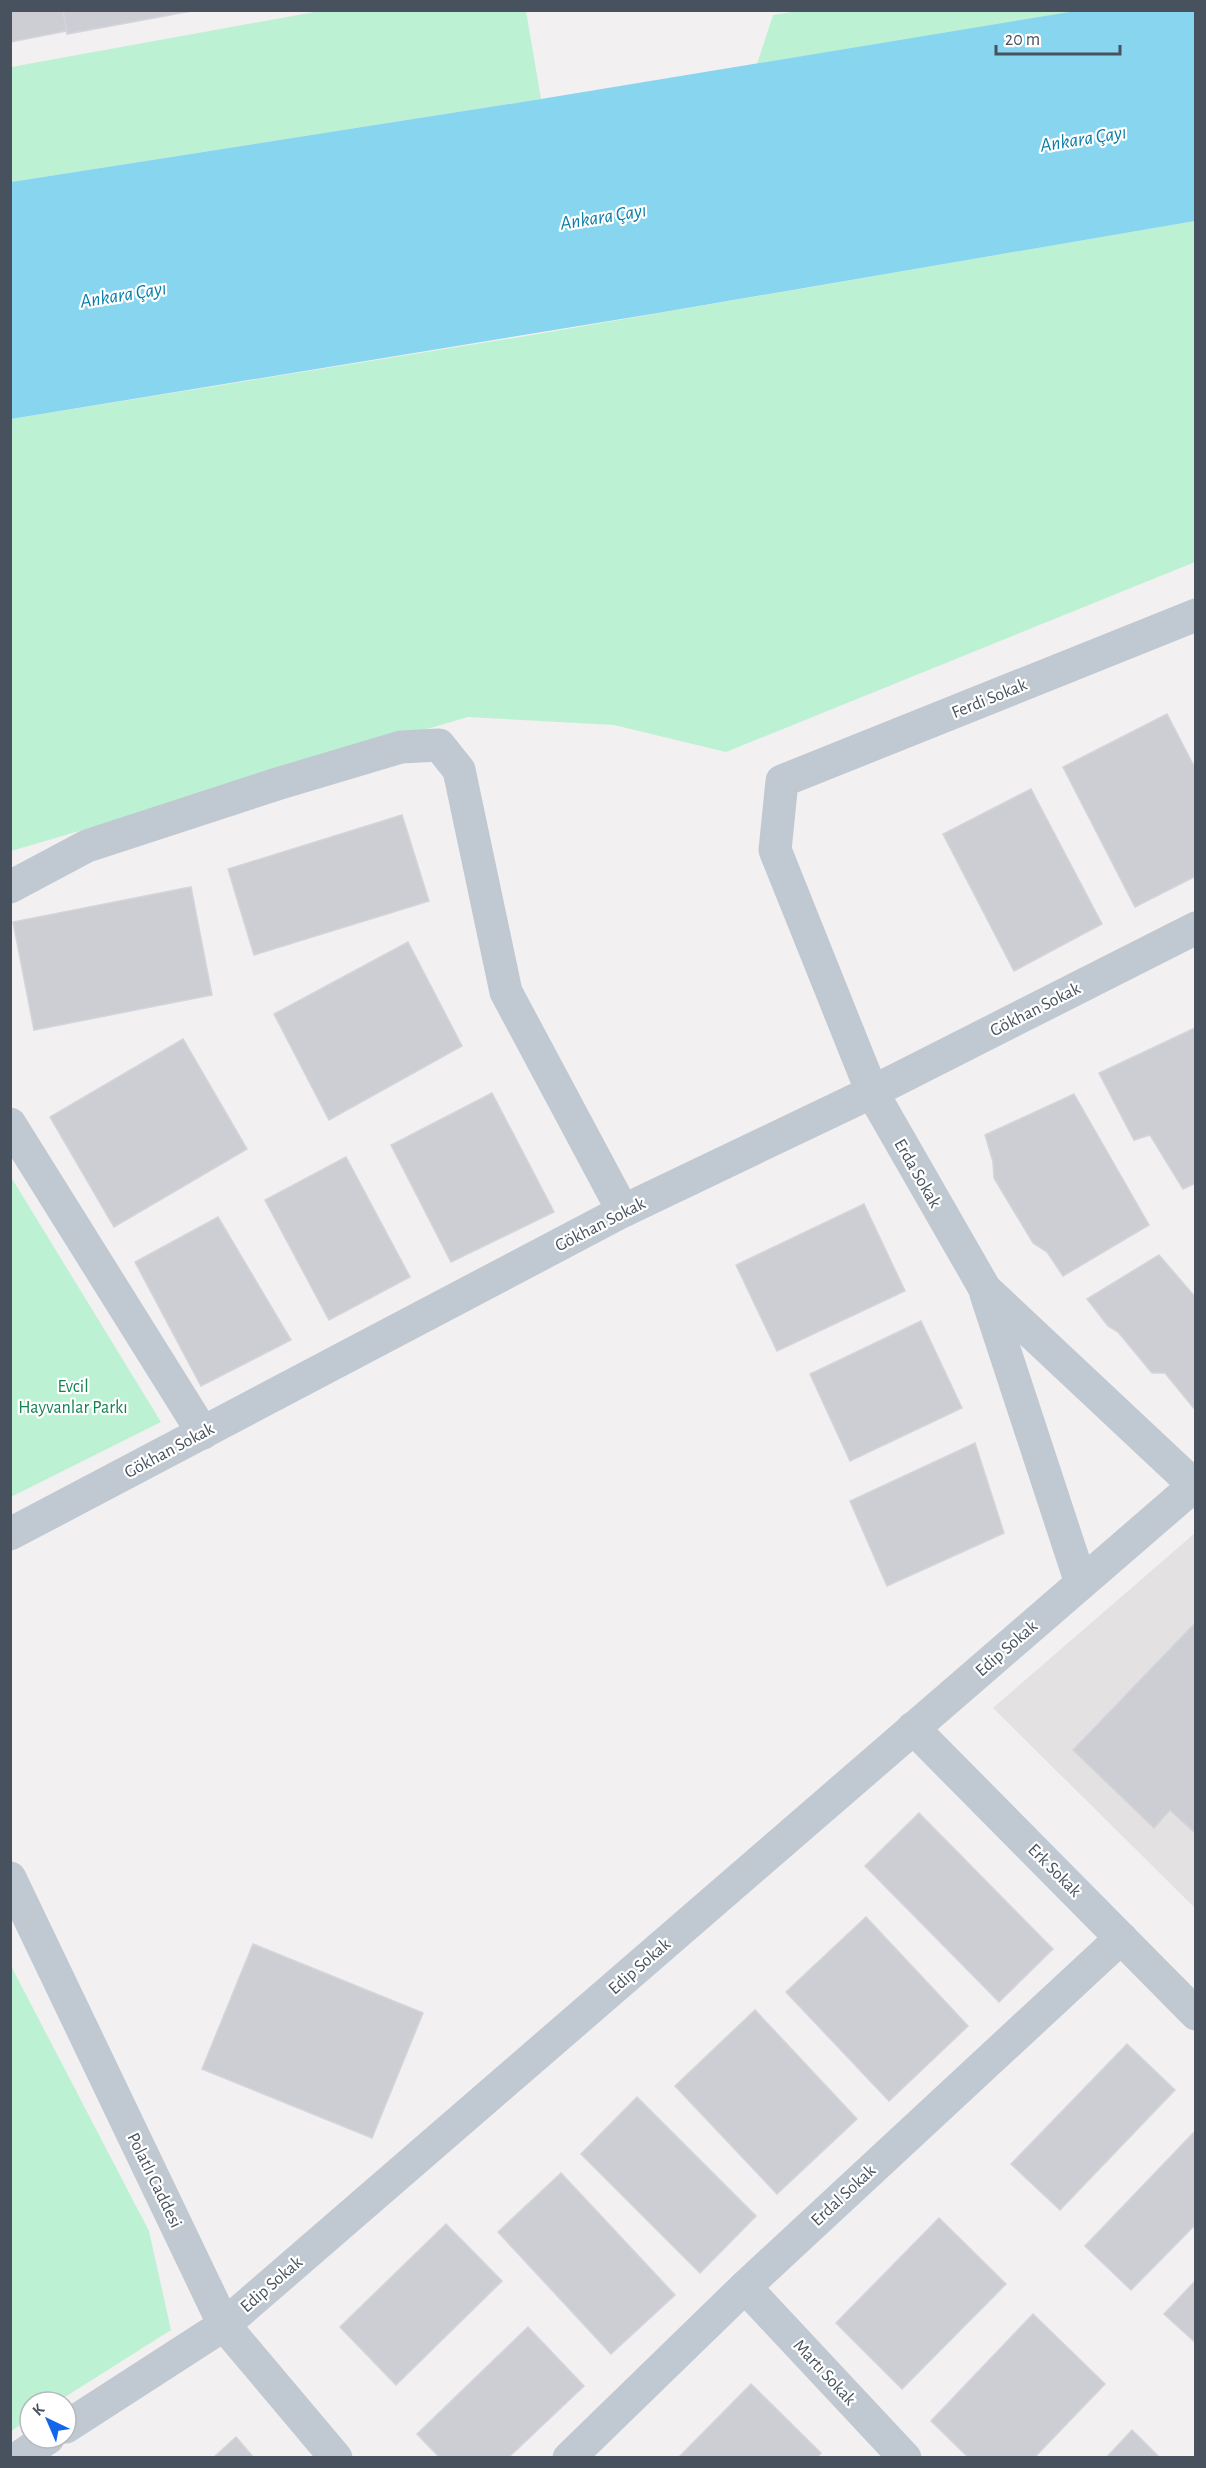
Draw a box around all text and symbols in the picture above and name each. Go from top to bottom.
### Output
scale bar [996,18,1120,56]
text: 20 m [1005,31,1040,49]
water label: Ankara Çayı [1038,122,1128,156]
water label: Ankara Çayı [558,200,648,234]
water label: Ankara Çayı [78,278,168,312]
street label: Ferdi Sokak [949,675,1030,722]
street label: Gökhan Sokak [987,979,1084,1040]
street label: Erda Sokak [890,1136,944,1212]
street label: Gökhan Sokak [552,1194,649,1255]
park label: Evcil Hayvanlar Parkı [18,1378,128,1417]
street label: Gökhan Sokak [122,1419,218,1482]
street label: Edip Sokak [972,1617,1042,1680]
street label: Erk Sokak [1024,1841,1085,1901]
street label: Edip Sokak [605,1935,675,1998]
street label: Polatlı Caddesi [123,2130,185,2231]
street label: Erdal Sokak [808,2161,880,2230]
street label: Edip Sokak [237,2253,307,2316]
street label: Martı Sokak [790,2336,859,2410]
north arrow [18,2390,78,2450]
text: K [29,2400,48,2419]

